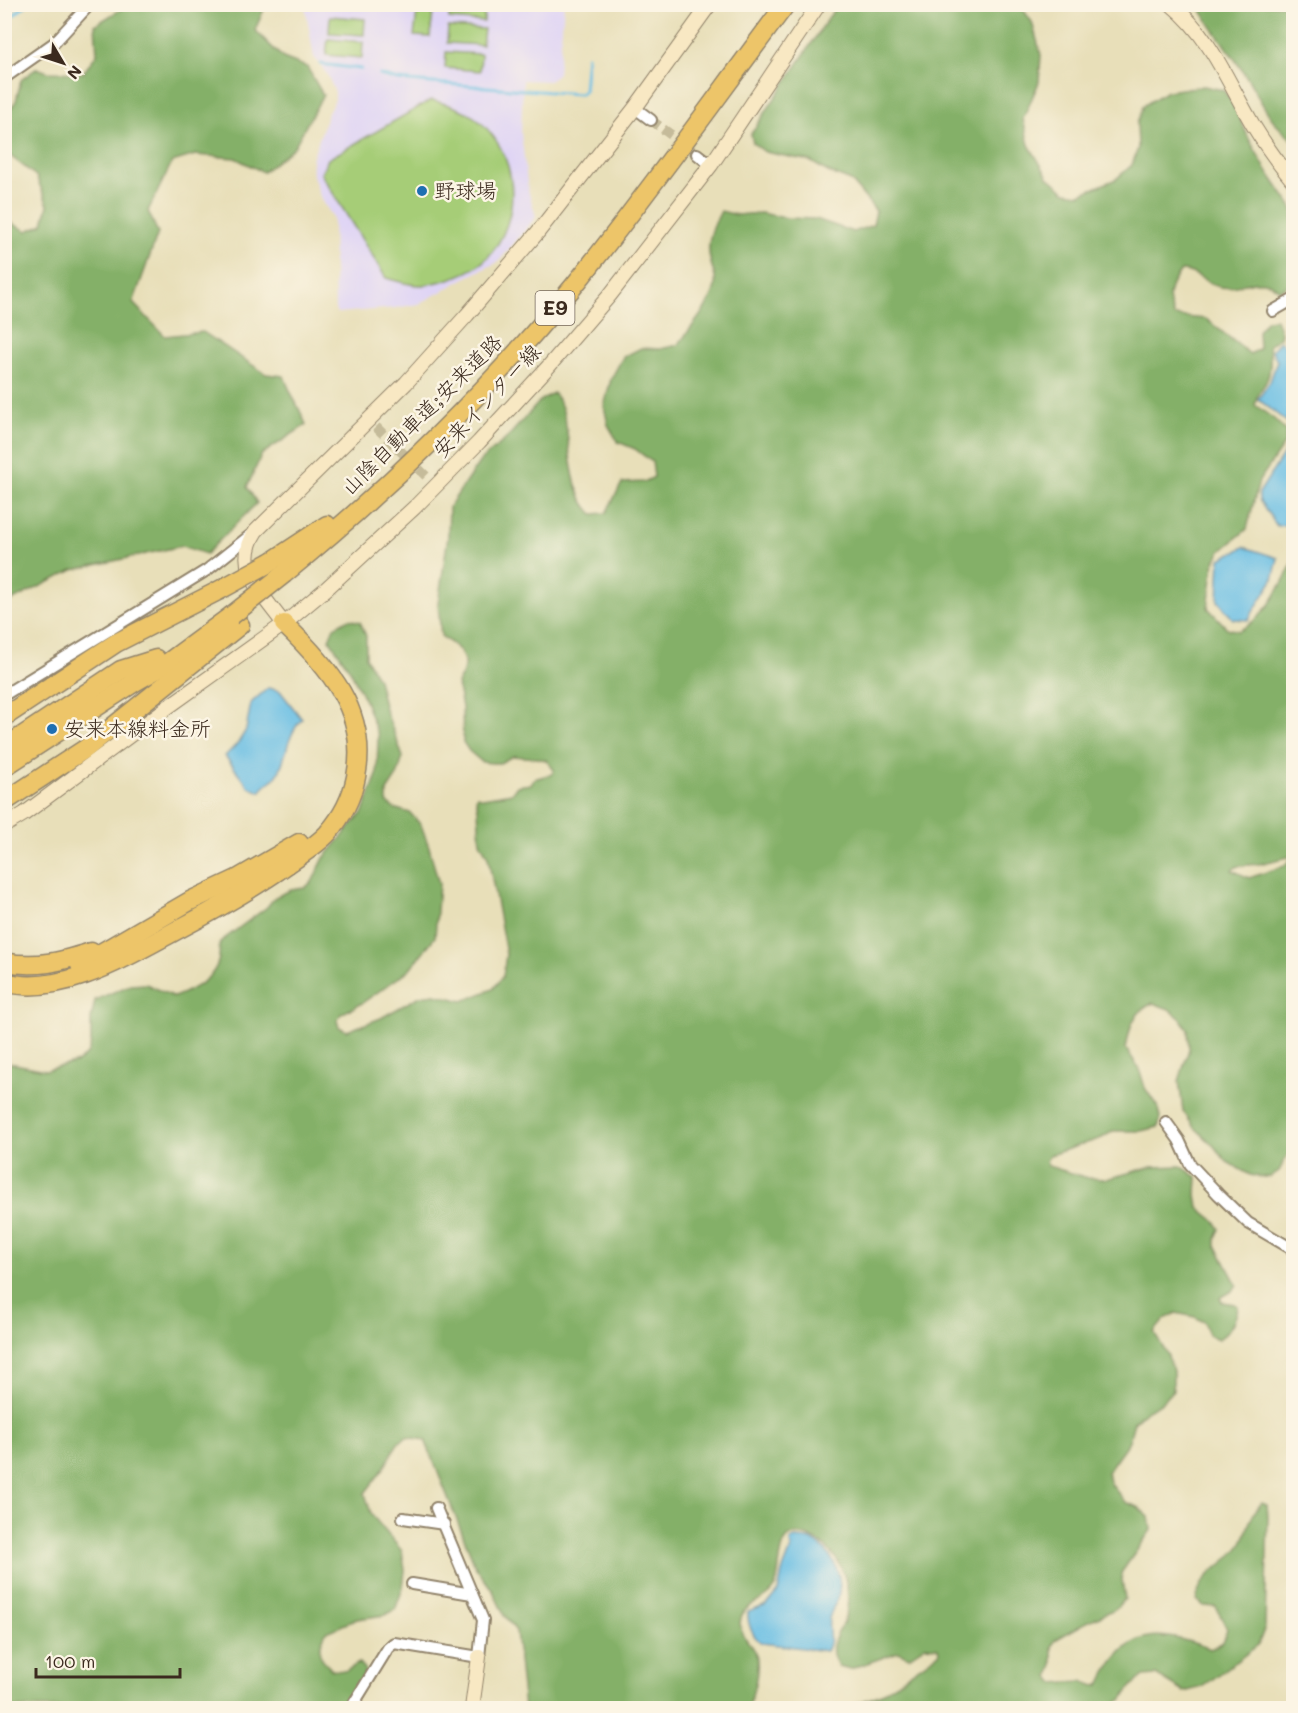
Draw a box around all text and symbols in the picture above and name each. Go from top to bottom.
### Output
north arrow [33,33,93,93]
text: N [63,61,87,84]
place label: 野球場 [434,176,497,203]
marker: 野球場 [415,184,429,198]
road number: E9 [536,291,574,325]
street label: 山陰自動車道;安来道路 [335,328,507,500]
street label: 安来インター線 [426,337,546,463]
place label: 安来本線料金所 [64,714,211,741]
marker: 安来本線料金所 [45,722,59,736]
scale bar [36,1641,180,1679]
text: 100 m [45,1649,95,1673]

